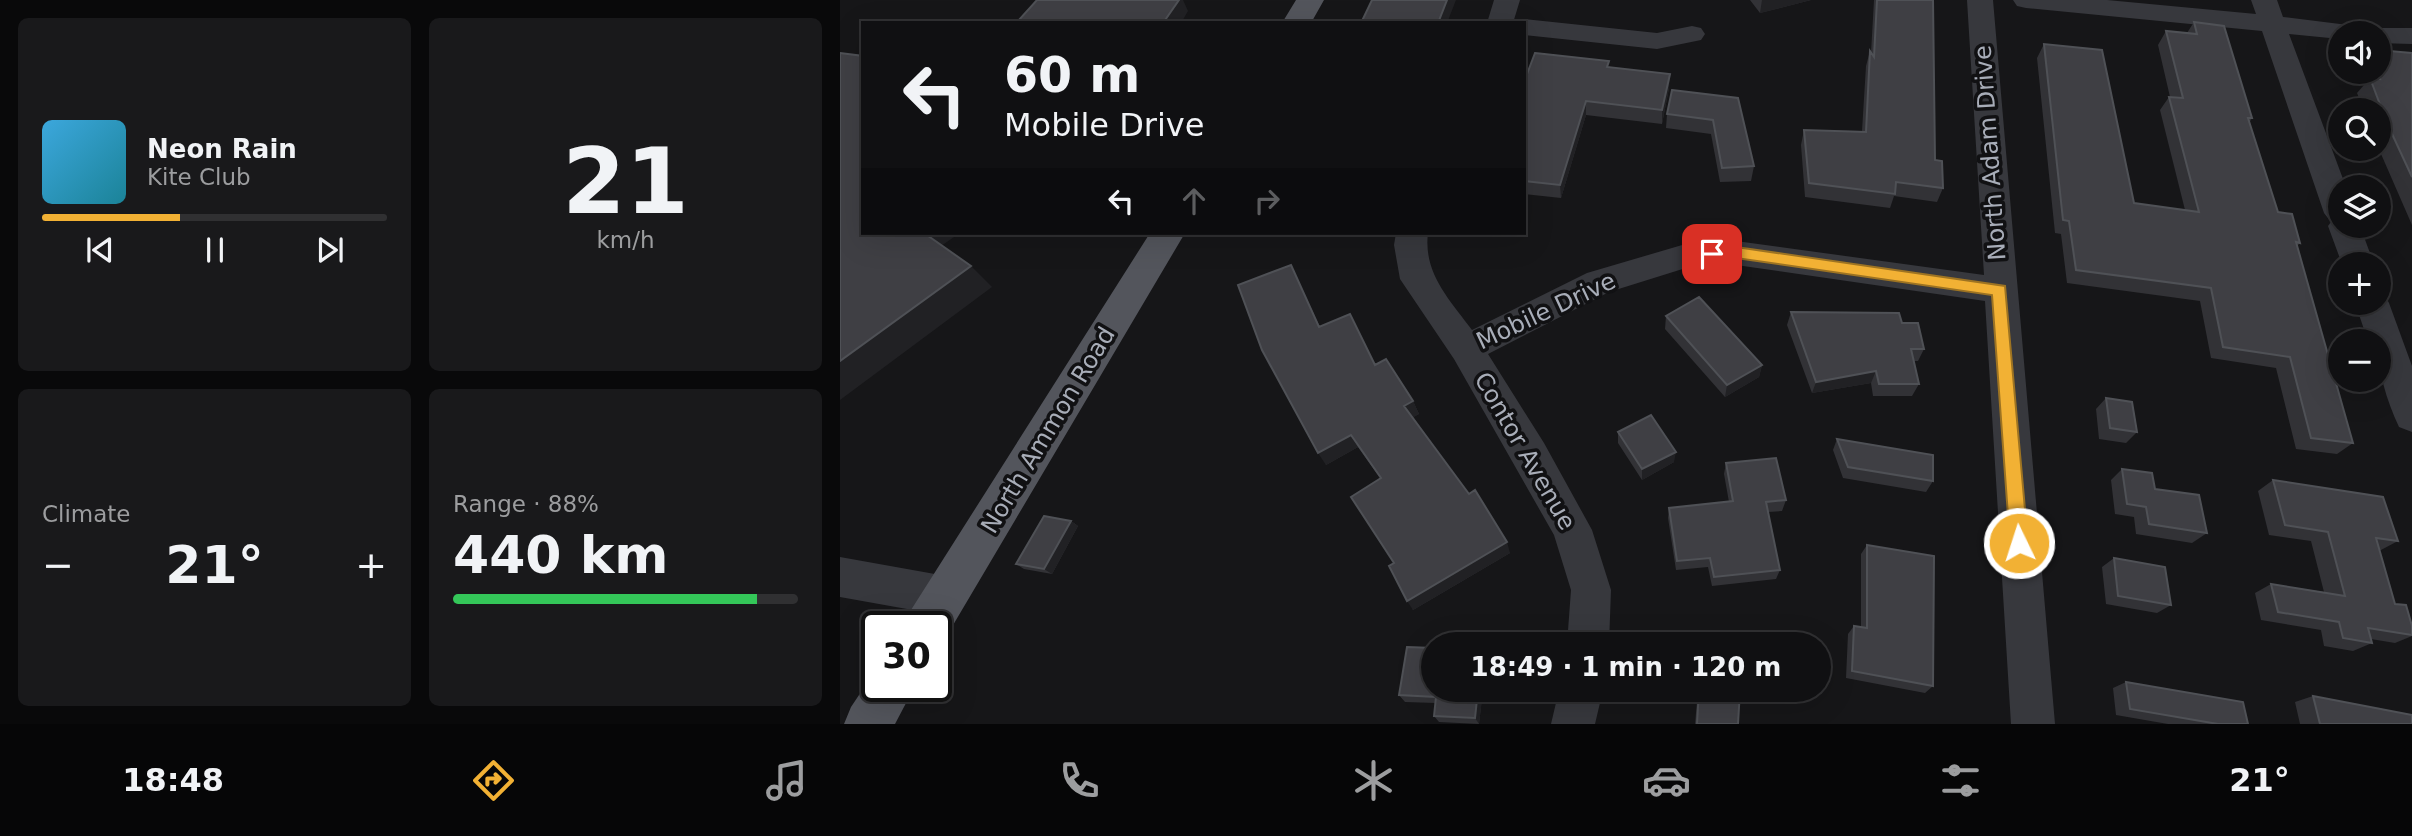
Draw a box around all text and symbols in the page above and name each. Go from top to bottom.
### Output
map controls [2328,21,2391,392]
button: sound [2328,21,2391,84]
street label: North Adam Drive [1969,44,2011,262]
text: 60 m [1004,47,1140,104]
icon: left [889,49,980,140]
button: search [2328,98,2391,161]
text: Mobile Drive [1004,106,1204,144]
text: 21 [562,129,689,234]
text: Neon Rain [147,134,297,164]
text: Kite Club [147,164,251,190]
button: layers [2328,175,2391,238]
icon: left [1102,182,1140,220]
icon: ahead [1175,182,1213,220]
icon: right [1248,182,1286,220]
pin [1682,224,1742,284]
text: km/h [596,227,655,253]
icon: previous [81,231,119,269]
icon: pause [196,231,234,269]
icon: next [311,231,349,269]
icon: arrive [1693,235,1731,273]
button: + [2328,252,2391,315]
street label: Mobile Drive [1472,267,1620,355]
street label: North Ammon Road [975,322,1121,538]
button: − [2328,329,2391,392]
street label: Contor Avenue [1469,367,1581,535]
text: Range · 88% [453,491,599,517]
text: Climate [42,501,131,527]
position arrow [1982,506,2056,580]
text: 440 km [453,525,668,585]
text: 21° [165,535,264,595]
text: − [42,543,74,587]
text: + [355,543,387,587]
speed limit sign: 30 [861,611,952,702]
text: 18:49 · 1 min · 120 m [1471,652,1781,682]
icon: directions [469,756,518,805]
icon: music [762,756,811,805]
icon: phone [1055,756,1104,805]
icon: climate [1349,756,1398,805]
icon: car [1642,756,1691,805]
icon: filters [1936,756,1985,805]
text: 18:48 [122,761,224,799]
text: 21° [2229,761,2290,799]

